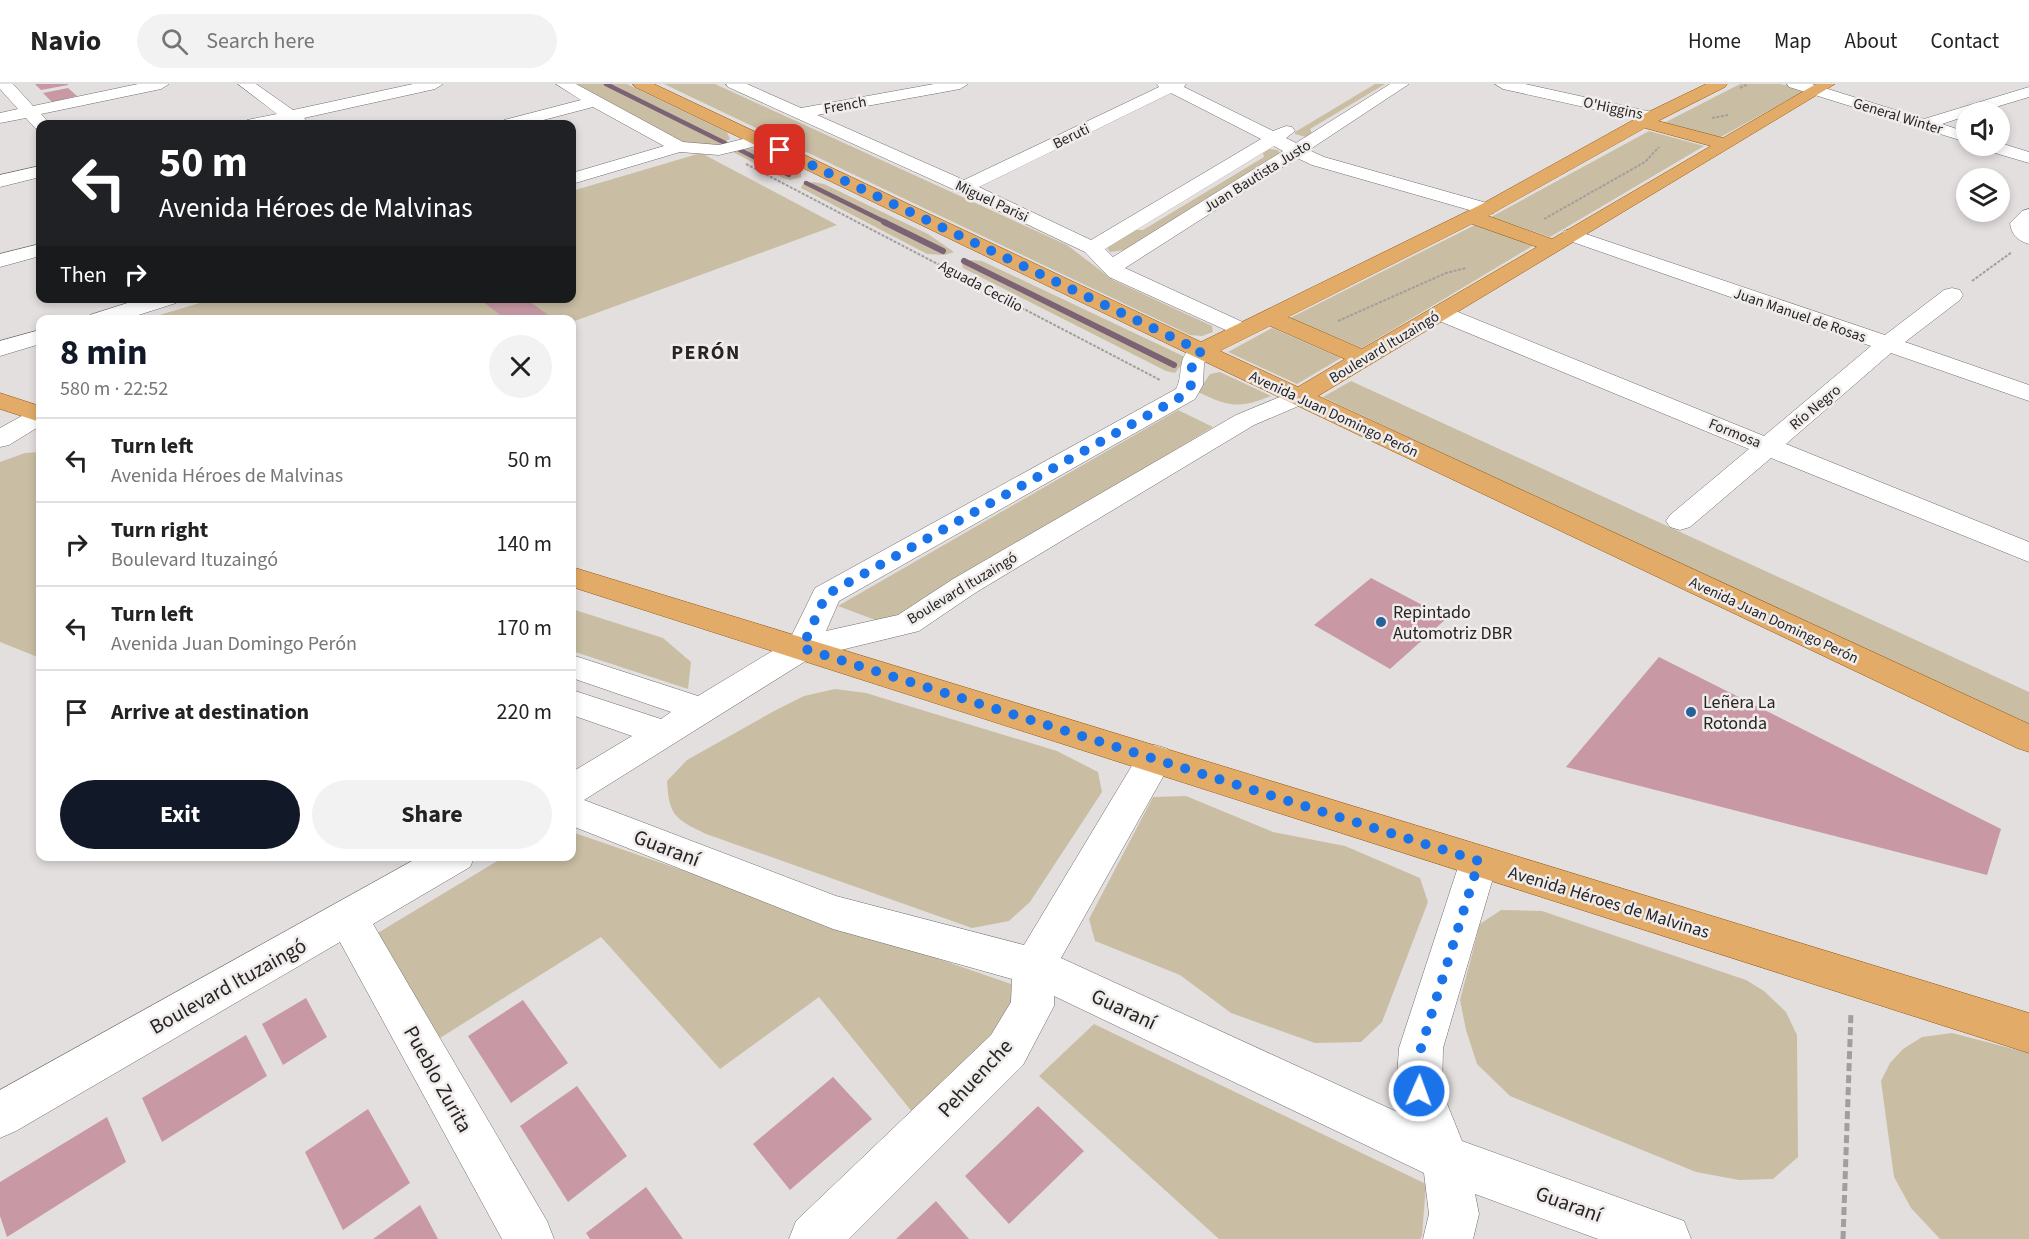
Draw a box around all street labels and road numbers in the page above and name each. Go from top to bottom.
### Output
street label: French [822,91,868,120]
street label: O'Higgins [1581,92,1645,125]
street label: General Winter [1850,93,1946,140]
street label: Beruti [1049,119,1093,154]
street label: Juan Bautista Justo [1200,135,1315,218]
street label: Miguel Parisi [952,175,1032,228]
street label: Aguada Cecilio [935,255,1027,317]
street label: Juan Manuel de Rosas [1731,283,1869,348]
street label: Boulevard Ituzaingó [1325,306,1443,389]
street label: Avenida Juan Domingo Perón [1246,366,1422,463]
street label: Río Negro [1785,380,1845,435]
street label: Formosa [1705,413,1764,453]
street label: Boulevard Ituzaingó [903,547,1021,630]
street label: Avenida Juan Domingo Perón [1686,572,1862,669]
street label: Guaraní [629,822,705,875]
street label: Avenida Héroes de Malvinas [1505,860,1712,945]
street label: Boulevard Ituzaingó [144,930,312,1042]
street label: Guaraní [1086,981,1162,1038]
street label: Pueblo Zurita [396,1020,480,1138]
street label: Pehuenche [931,1032,1019,1124]
street label: Guaraní [1531,1178,1607,1230]

